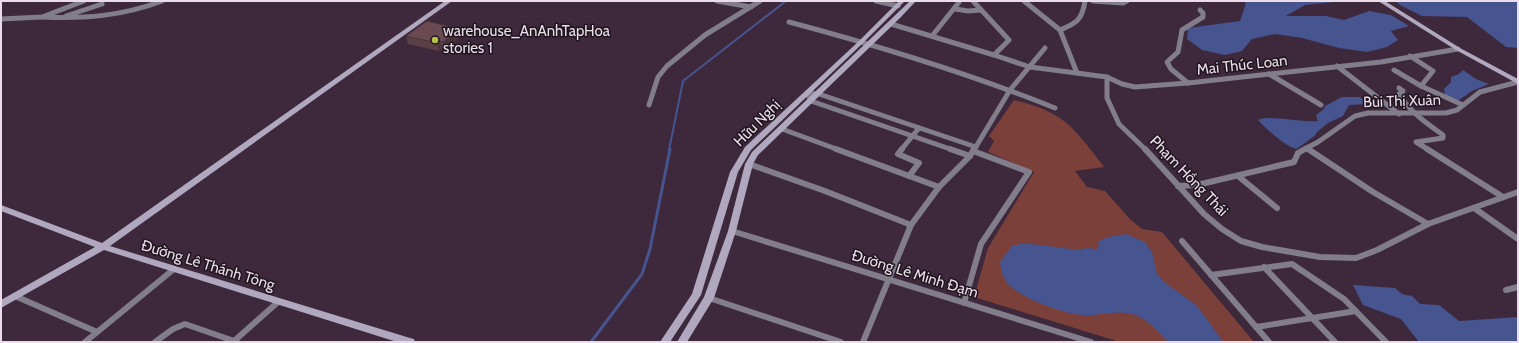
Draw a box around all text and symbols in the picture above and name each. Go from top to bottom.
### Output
place label: warehouse_AnAnhTapHoa stories 1 [443,22,611,57]
marker: warehouse_AnAnhTapHoa stories 1 [430,35,440,45]
street label: Mai Thúc Loan [1196,51,1288,79]
street label: Bùi Thị Xuân [1363,91,1441,111]
street label: Hữu Nghị [730,96,784,150]
street label: Phạm Hồng Thái [1146,132,1232,220]
street label: Đường Lê Thánh Tông [139,236,277,294]
street label: Đường Lê Minh Đạm [850,246,980,302]

